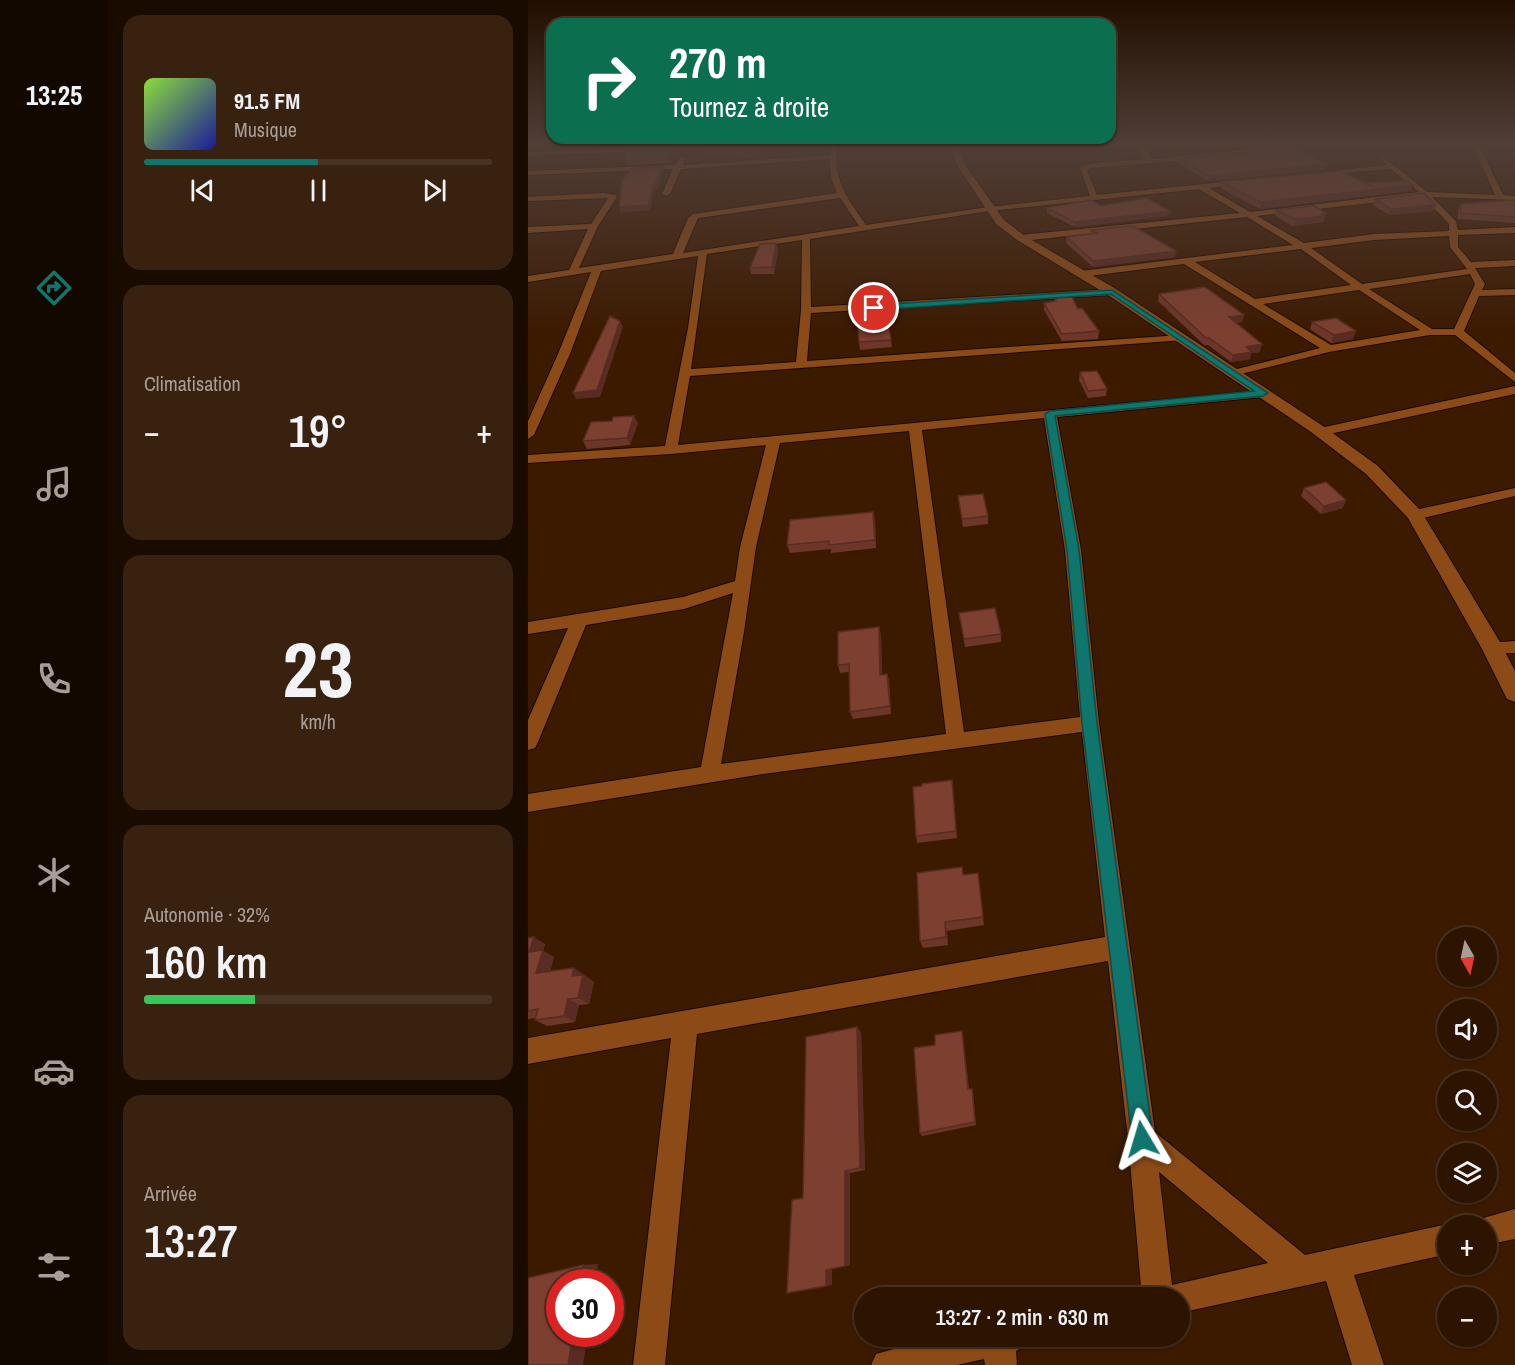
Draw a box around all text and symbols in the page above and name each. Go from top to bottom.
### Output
text: 270 m [669,35,767,91]
icon: right [570,42,648,120]
text: 13:25 [26,77,82,113]
text: 91.5 FM [234,86,300,116]
text: Tournez à droite [669,89,829,125]
text: Musique [234,116,297,143]
icon: previous [186,174,219,207]
icon: pause [302,174,335,207]
icon: next [418,174,451,207]
icon: directions [33,267,75,309]
pin [848,282,899,333]
icon: arrive [857,291,890,324]
text: Climatisation [144,370,241,397]
text: 19° [288,400,348,461]
text: − [144,409,160,453]
text: + [476,409,492,453]
icon: music [33,463,75,505]
text: 23 [282,616,354,721]
icon: phone [33,658,75,700]
text: km/h [300,708,336,735]
icon: climate [33,854,75,896]
text: Autonomie · 32% [144,901,270,928]
north arrow [1437,927,1497,987]
map controls [1437,927,1497,1347]
text: 160 km [144,931,268,992]
button: sound [1437,999,1497,1059]
icon: car [33,1050,75,1092]
button: search [1437,1071,1497,1131]
position arrow [1110,1107,1174,1171]
button: layers [1437,1143,1497,1203]
text: Arrivée [144,1180,197,1207]
text: 13:27 [144,1210,238,1271]
button: + [1437,1215,1497,1275]
icon: filters [33,1246,75,1288]
speed limit sign: 30 [546,1269,624,1347]
button: − [1437,1287,1497,1347]
text: 13:27 · 2 min · 630 m [935,1302,1109,1332]

